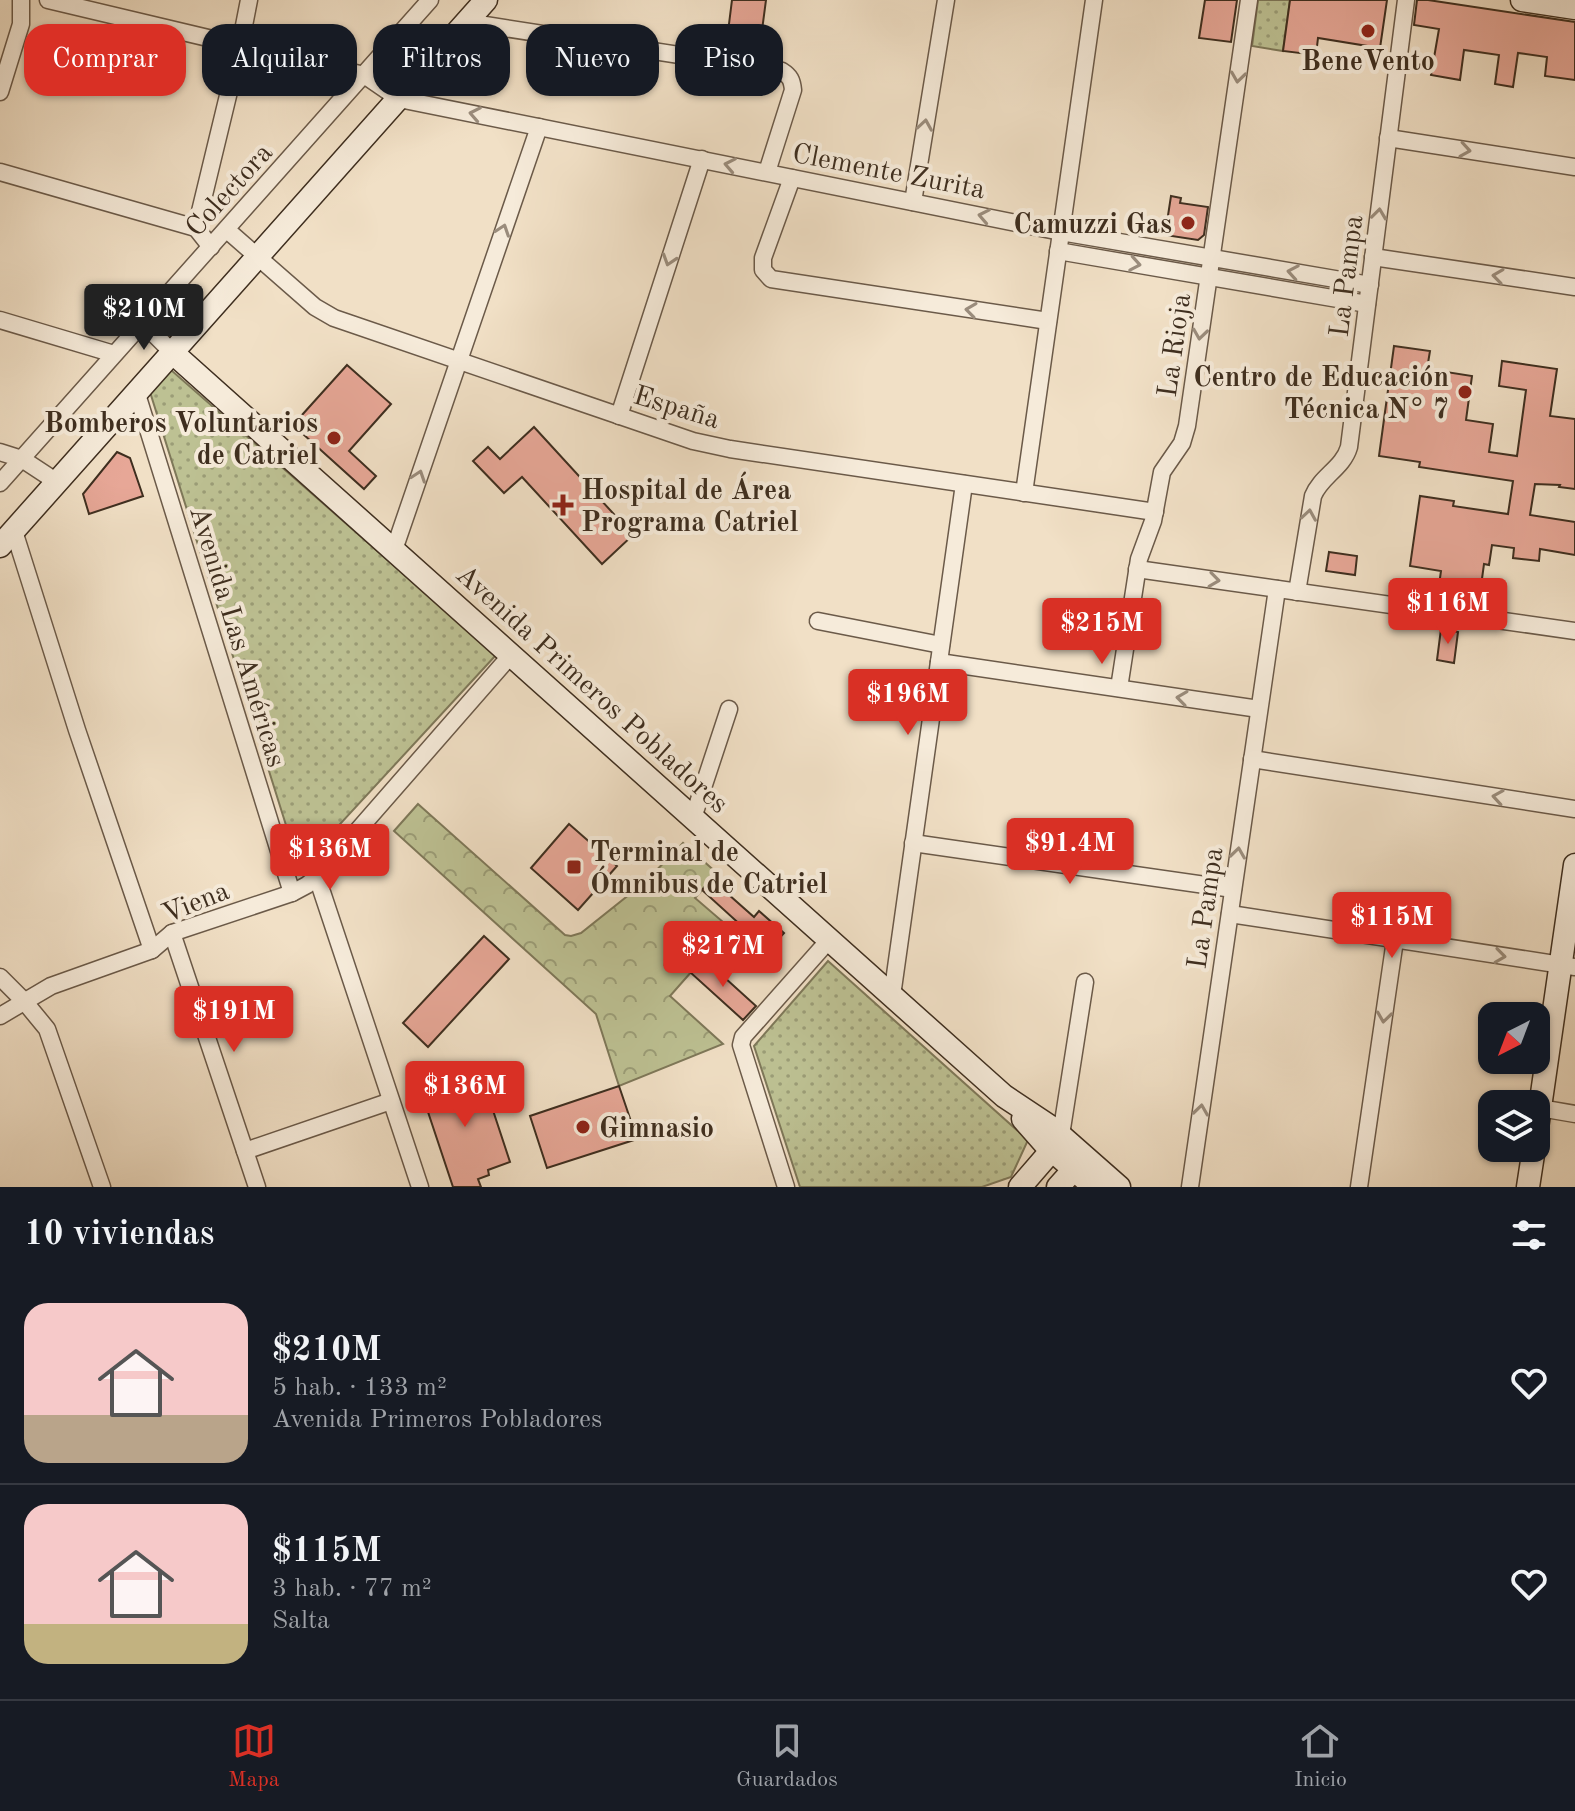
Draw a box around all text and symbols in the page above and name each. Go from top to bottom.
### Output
marker: BeneVento [1359,22,1377,40]
chip: Comprar [24,24,186,96]
chip: Alquilar [202,24,357,96]
chip: Filtros [373,24,510,96]
chip: Nuevo [526,24,659,96]
chip: Piso [675,24,783,96]
place label: BeneVento [1301,49,1435,77]
one-way arrow [1230,70,1247,84]
one-way arrow [468,106,481,123]
one-way arrow [916,118,933,132]
street label: Colectora [182,139,279,243]
street label: Clemente Zurita [790,141,987,205]
one-way arrow [1459,141,1472,158]
one-way arrow [723,157,737,174]
one-way arrow [978,208,992,225]
one-way arrow [1370,208,1387,221]
place label: Camuzzi Gas [1013,212,1172,240]
marker: Camuzzi Gas [1179,214,1197,232]
street label: La Pampa [1327,214,1369,339]
one-way arrow [494,224,510,238]
one-way arrow [662,253,678,267]
one-way arrow [1128,255,1142,272]
one-way arrow [1286,265,1300,282]
one-way arrow [1491,268,1505,285]
pin: $210M [88,284,200,352]
street label: La Rioja [1155,291,1197,399]
text: $210M [102,297,186,323]
one-way arrow [964,302,978,319]
one-way arrow [1192,328,1209,341]
place label: Centro de Educación Técnica N° 7 [1193,365,1449,425]
street label: España [630,383,723,435]
marker: Centro de Educación Técnica N° 7 [1456,383,1474,401]
place label: Bomberos Voluntarios de Catriel [44,411,318,471]
marker: Bomberos Voluntarios de Catriel [325,429,343,447]
one-way arrow [409,470,425,484]
place label: Hospital de Área Programa Catriel [581,471,799,538]
marker: Hospital de Área Programa Catriel [552,494,574,516]
street label: Avenida Las Américas [183,503,289,771]
one-way arrow [1300,508,1317,521]
street label: Avenida Primeros Pobladores [449,561,733,820]
one-way arrow [1207,571,1221,588]
pin: $116M [1392,578,1504,646]
text: $116M [1406,591,1490,617]
pin: $215M [1046,598,1158,666]
text: $215M [1060,611,1144,637]
pin: $196M [852,669,964,737]
text: $196M [866,682,950,708]
one-way arrow [1175,690,1189,707]
one-way arrow [1491,789,1505,806]
pin: $91.4M [1005,818,1135,886]
pin: $136M [274,824,386,892]
text: $91.4M [1025,831,1115,857]
text: $136M [288,837,372,863]
place label: Terminal de Ómnibus de Catriel [590,840,828,900]
street label: La Pampa [1185,846,1229,971]
one-way arrow [1229,846,1246,859]
marker: Terminal de Ómnibus de Catriel [565,858,583,876]
street label: Viena [159,878,234,930]
pin: $115M [1336,892,1448,960]
text: $115M [1350,905,1434,931]
pin: $217M [667,921,779,989]
text: $217M [681,934,765,960]
one-way arrow [1494,947,1507,964]
pin: $191M [178,986,290,1054]
text: $191M [192,999,276,1025]
north arrow [1478,1002,1550,1074]
map controls [1478,1002,1550,1162]
one-way arrow [1376,1010,1393,1024]
pin: $136M [409,1061,521,1129]
text: $136M [423,1074,507,1100]
button: layers [1478,1090,1550,1162]
one-way arrow [1192,1103,1209,1117]
place label: Gimnasio [599,1116,714,1144]
marker: Gimnasio [574,1118,592,1136]
icon: filters [1507,1213,1551,1257]
text: 10 viviendas [24,1218,214,1252]
text: $210M [272,1334,381,1368]
icon: home [88,1335,184,1431]
icon: heart [1507,1361,1551,1405]
text: 5 hab. · 133 m² [272,1375,447,1401]
text: Avenida Primeros Pobladores [272,1407,602,1433]
text: $115M [272,1535,381,1569]
icon: home [88,1536,184,1632]
icon: heart [1507,1562,1551,1606]
text: 3 hab. · 77 m² [272,1576,432,1602]
text: Salta [272,1608,330,1634]
tab: Mapa [228,1719,280,1794]
tab: Guardados [736,1719,838,1794]
tab: Inicio [1294,1719,1347,1794]

